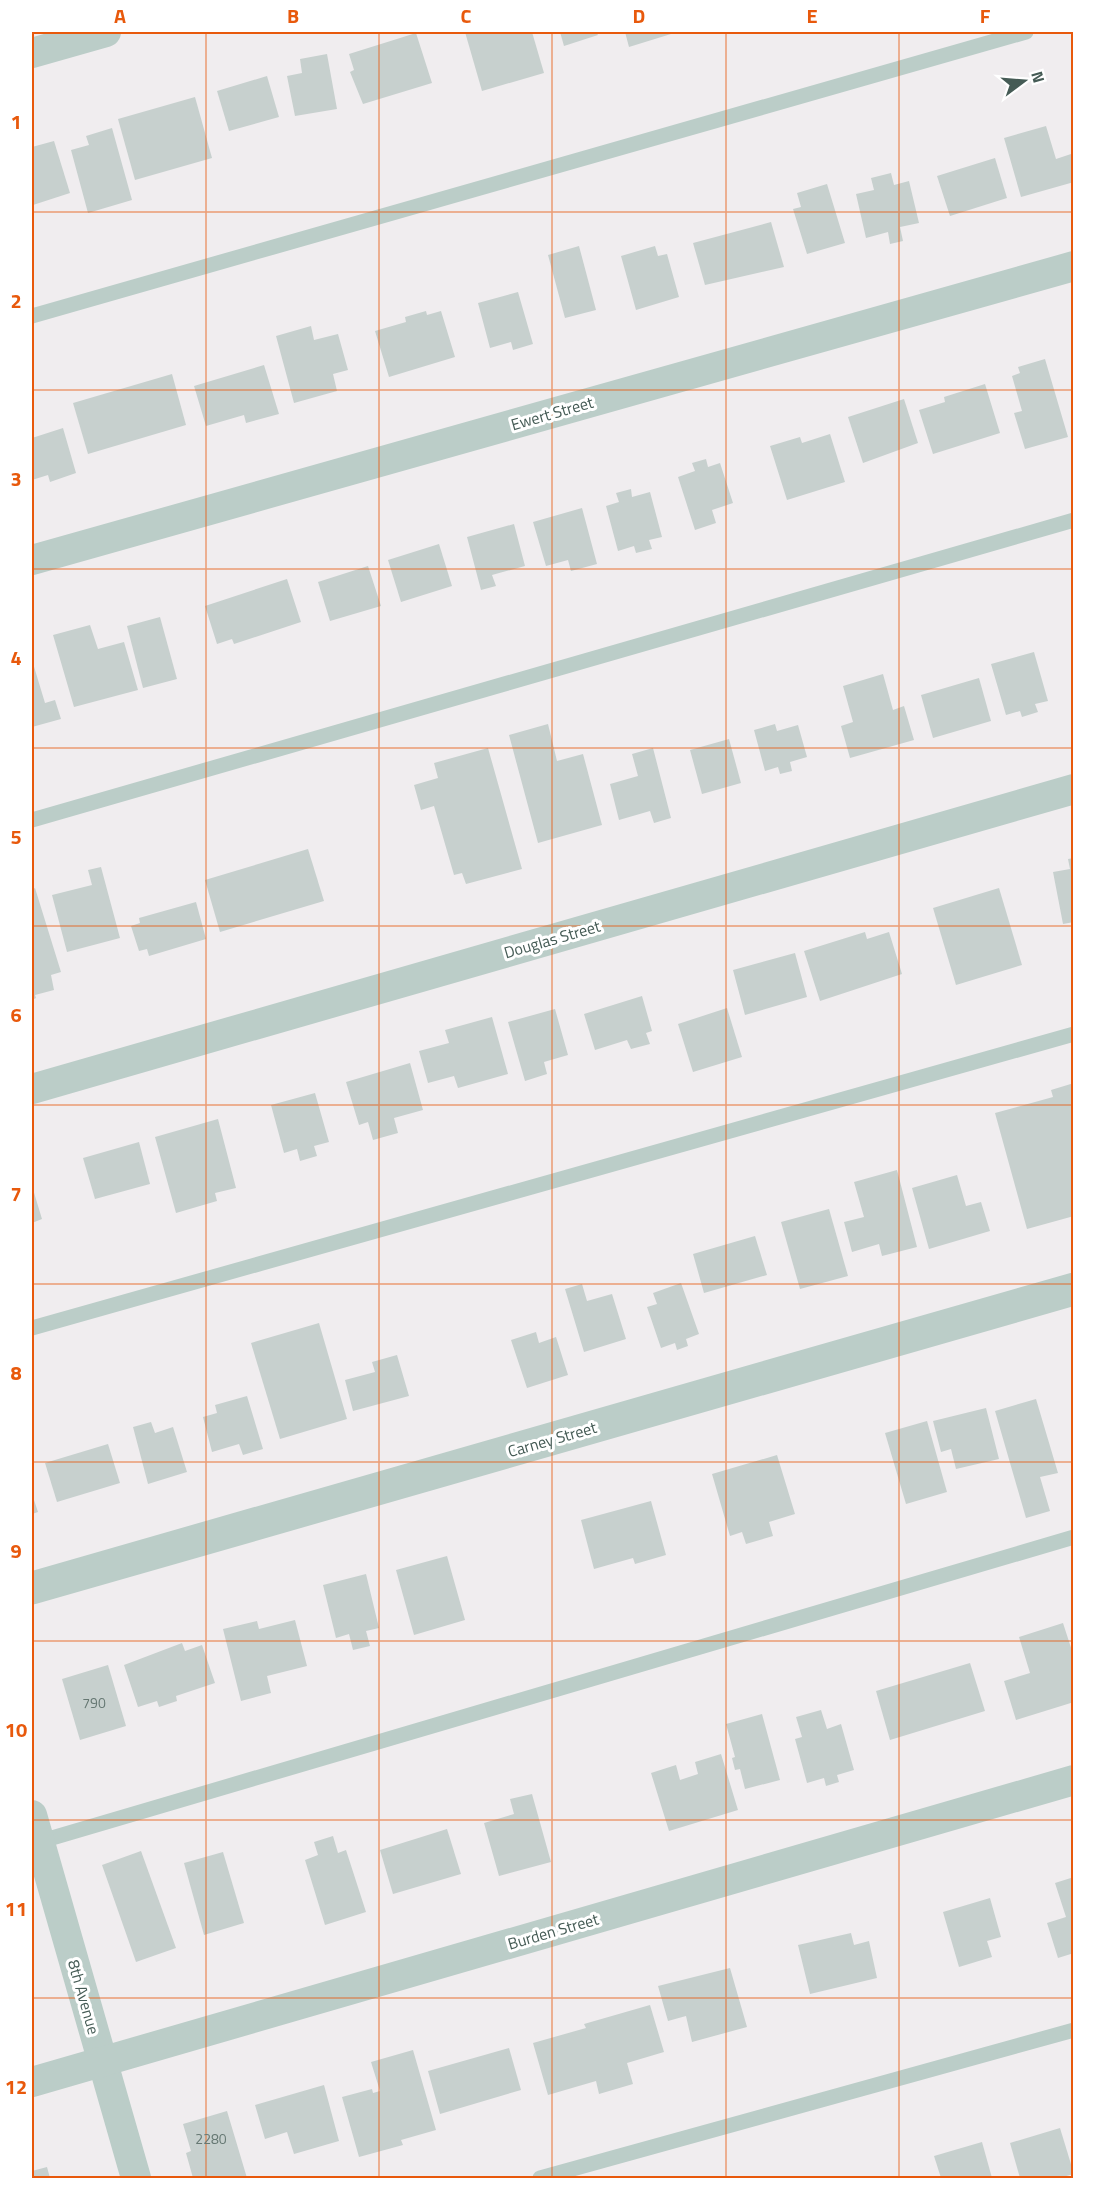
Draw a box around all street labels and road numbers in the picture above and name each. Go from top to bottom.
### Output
street label: Ewert Street [508,390,596,436]
street label: Douglas Street [501,914,603,964]
street label: Carney Street [505,1415,600,1463]
street label: Burden Street [505,1906,602,1955]
street label: 8th Avenue [62,1957,106,2037]

